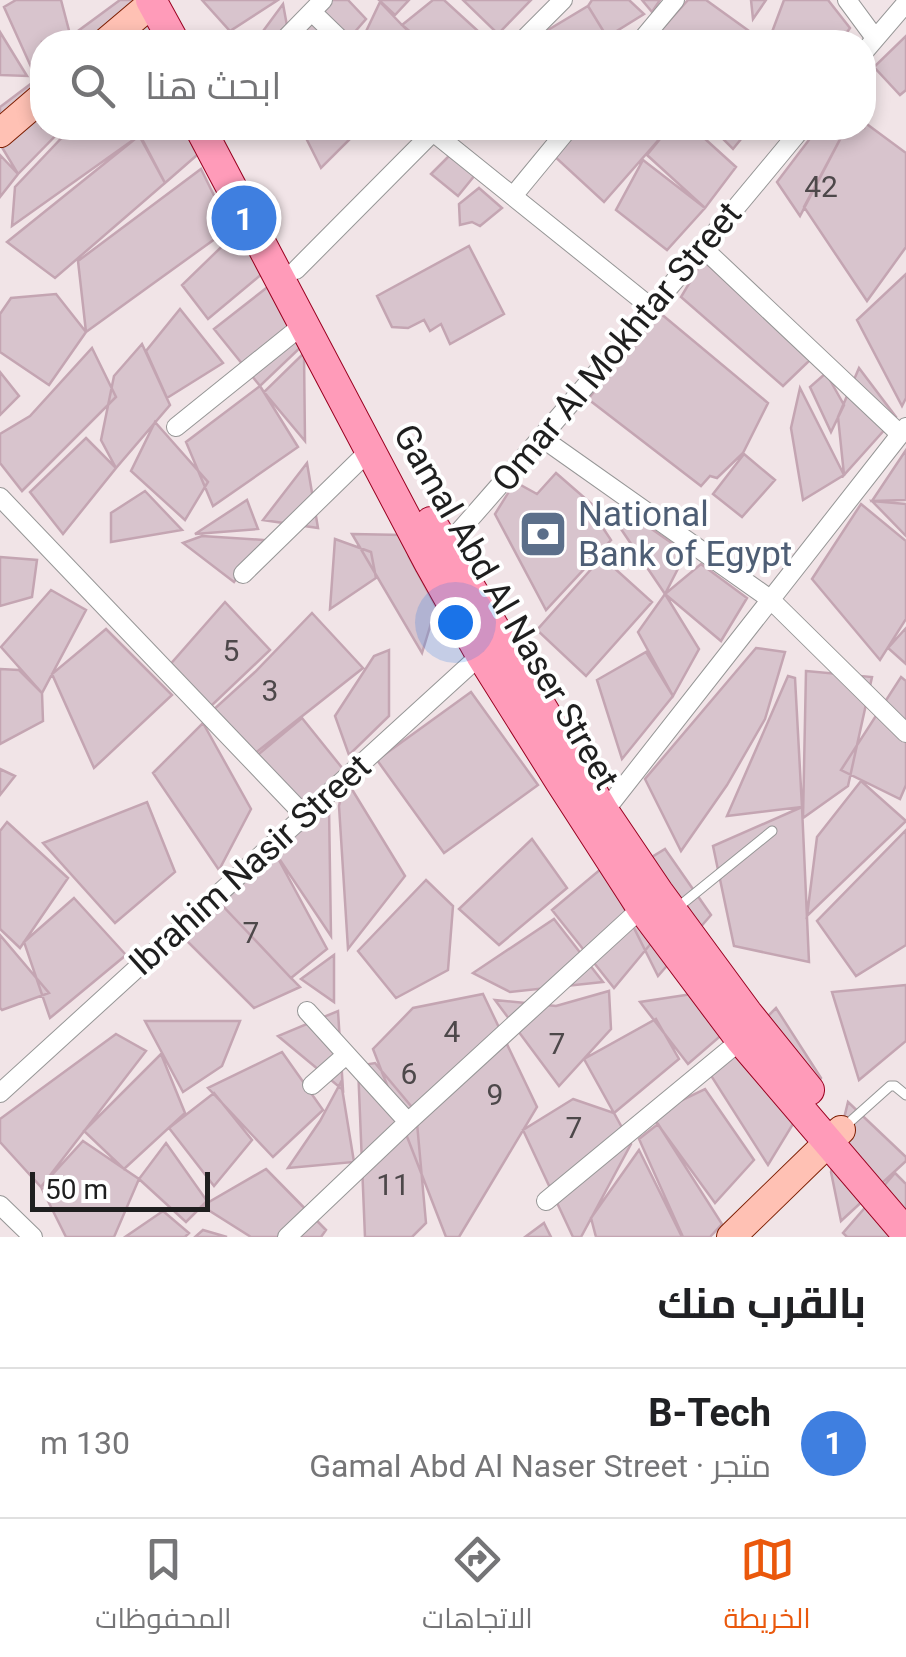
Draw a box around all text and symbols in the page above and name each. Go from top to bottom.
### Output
search box [30,30,876,140]
icon: search [65,58,120,113]
text: ابحث هنا [145,64,281,108]
house number: 42 [804,169,838,204]
pin: 1 [212,180,276,256]
street label: Omar Al Mokhtar Street [484,194,750,500]
street label: Gamal Abd Al Naser Street [385,417,627,797]
place label: National Bank of Egypt [578,494,792,575]
bank icon: National Bank of Egypt [517,508,569,560]
your location [430,597,481,648]
house number: 5 [223,633,239,668]
house number: 3 [262,673,278,708]
street label: Ibrahim Nasir Street [121,746,379,984]
house number: 7 [243,915,259,950]
house number: 4 [444,1014,461,1049]
house number: 7 [549,1026,565,1061]
house number: 6 [401,1056,417,1091]
house number: 9 [487,1077,503,1112]
house number: 7 [566,1110,582,1145]
scale bar [30,1167,210,1212]
house number: 11 [376,1167,410,1202]
text: 50 m [45,1173,108,1206]
text: بالقرب منك [657,1279,866,1328]
text: B-Tech [648,1391,771,1435]
text: 130 m [40,1424,130,1462]
text: 1 [824,1424,843,1462]
text: متجر · Gamal Abd Al Naser Street [309,1447,771,1485]
tab: المحفوظات [95,1532,232,1644]
tab: الاتجاهات [422,1532,533,1644]
tab: الخريطة [723,1532,811,1644]

